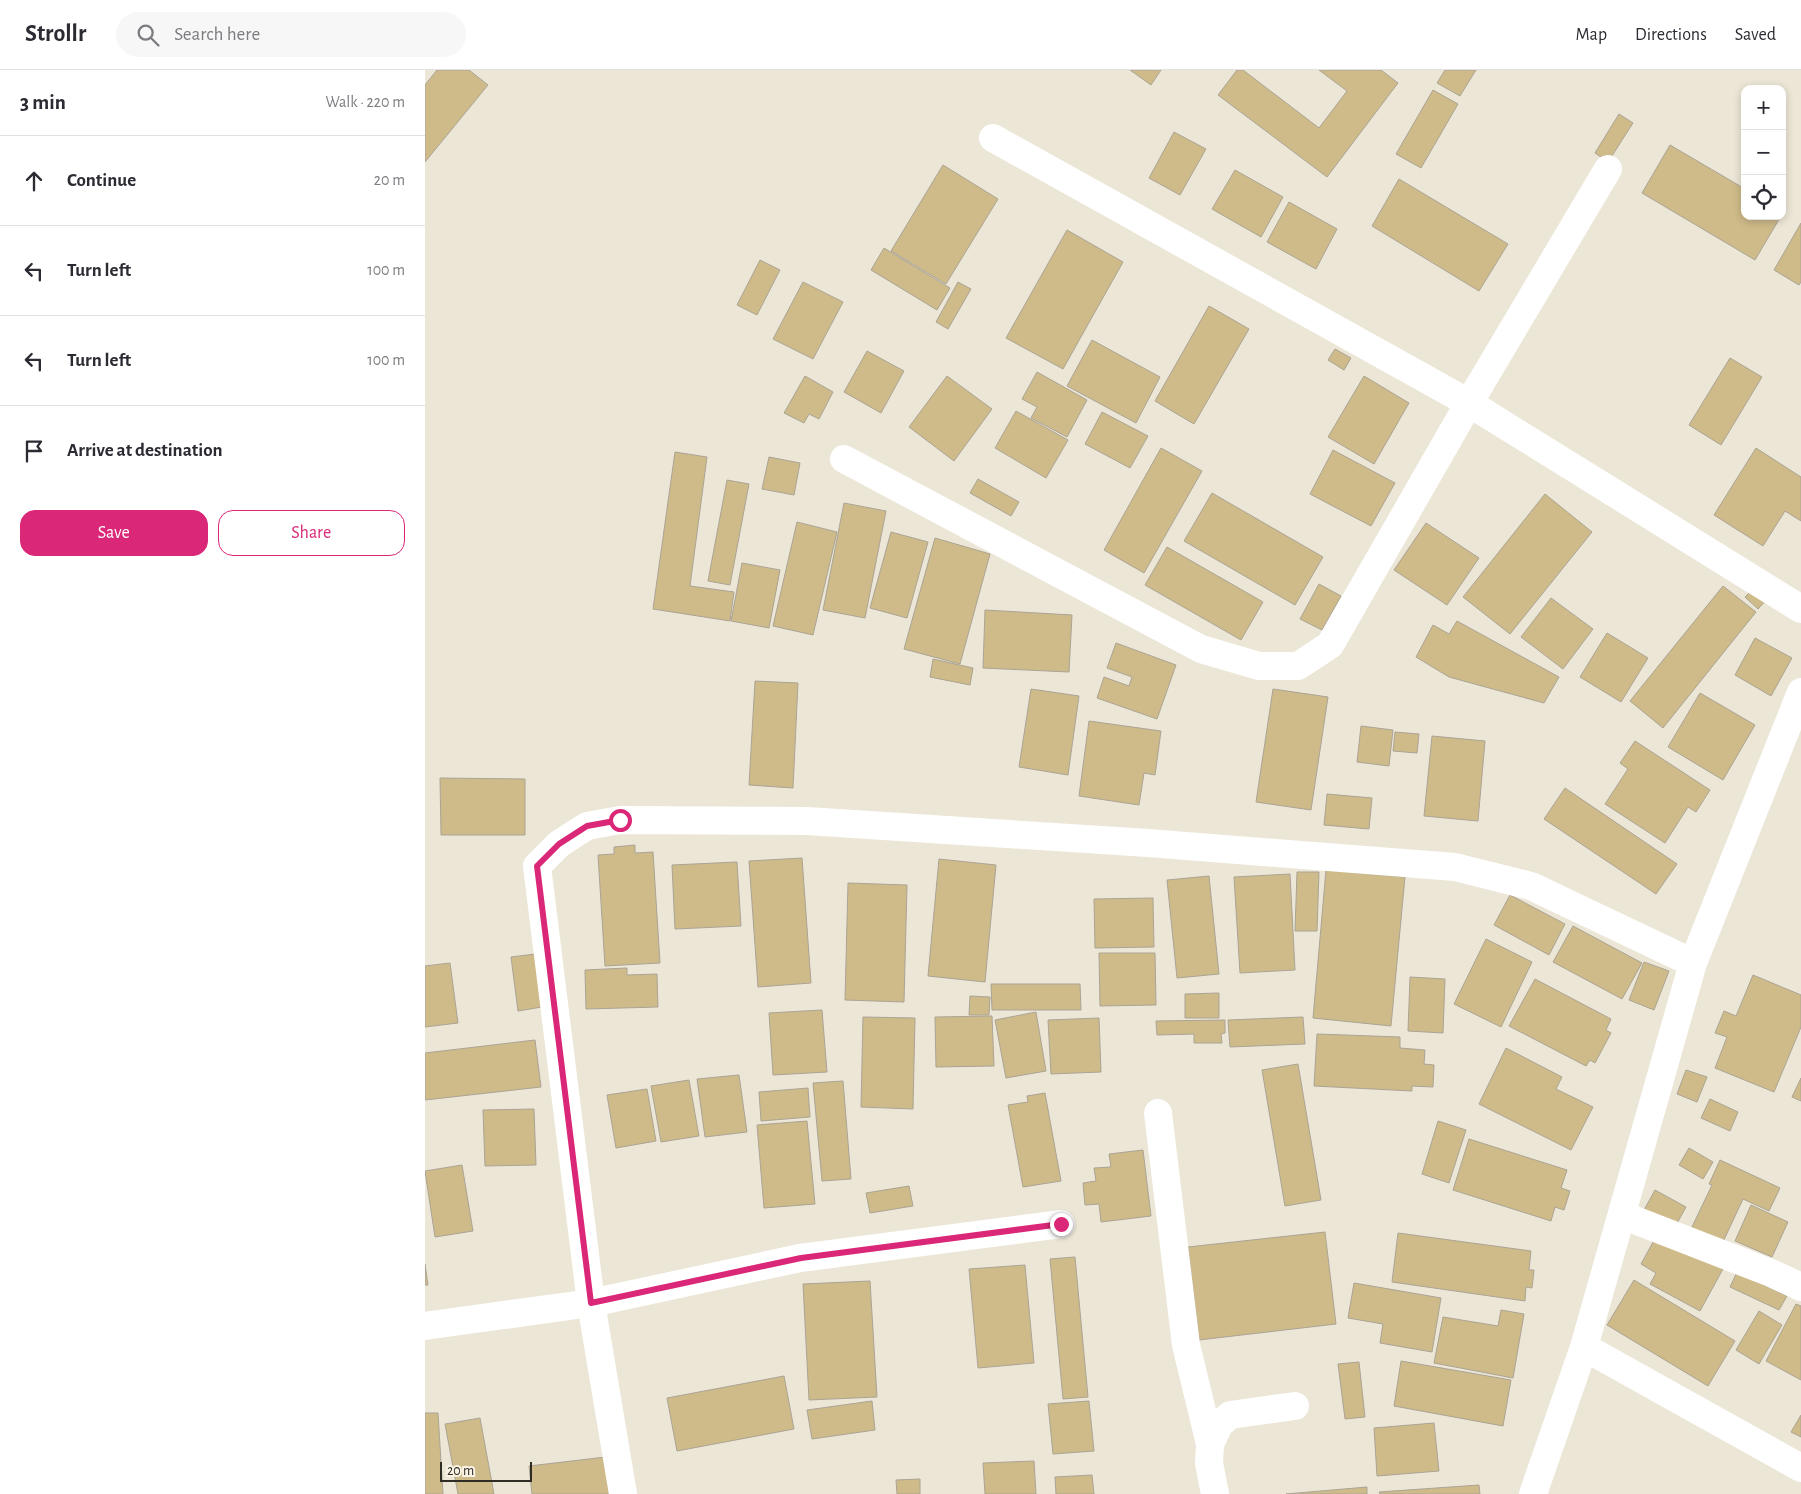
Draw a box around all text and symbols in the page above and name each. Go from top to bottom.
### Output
search box [116,12,466,57]
icon: search [134,21,162,49]
text: Strollr [25,22,86,46]
text: Search here [174,25,260,44]
text: Map [1576,26,1607,44]
text: Directions [1635,26,1707,44]
text: Saved [1735,26,1776,44]
map controls [1741,85,1786,220]
button: + [1741,85,1786,130]
text: 3 min [20,92,66,113]
text: Walk · 220 m [326,94,405,110]
button: − [1741,130,1786,175]
icon: ahead [20,167,48,195]
text: Continue [67,171,136,190]
text: 20 m [374,172,405,188]
button: locate [1741,175,1786,220]
icon: left [20,257,48,285]
text: Turn left [67,261,131,280]
text: 100 m [367,262,405,278]
icon: left [20,347,48,375]
text: Turn left [67,351,131,370]
text: 100 m [367,352,405,368]
icon: arrive [20,437,48,465]
text: Arrive at destination [67,441,223,460]
button: Save [20,510,208,556]
button: Share [218,510,405,556]
route start [609,809,632,832]
route end [1050,1213,1073,1236]
scale bar [440,1459,533,1482]
text: 20 m [447,1464,474,1478]

